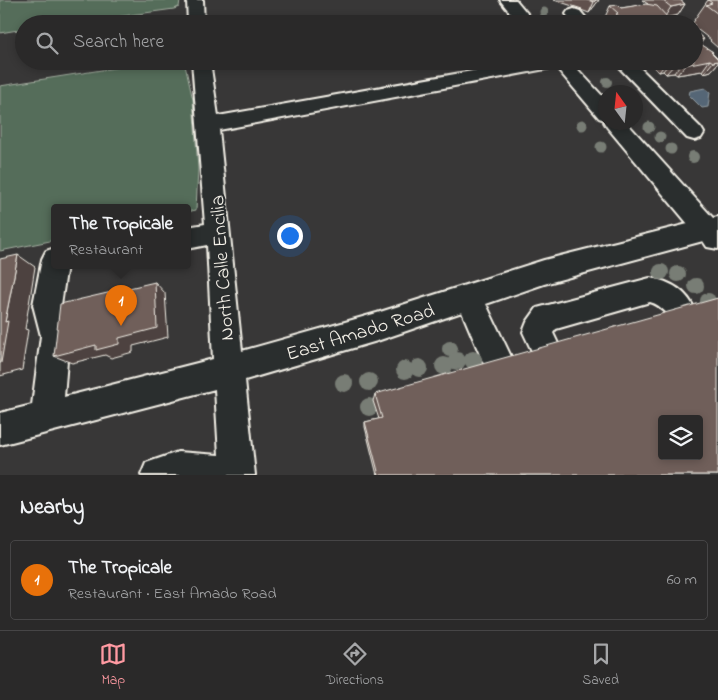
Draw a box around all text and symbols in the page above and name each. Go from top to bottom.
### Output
search box [15,15,703,70]
icon: search [33,29,61,57]
text: Search here [73,29,164,56]
north arrow [598,85,643,130]
street label: North Calle Encilia [204,194,243,342]
popup [51,204,191,269]
text: The Tropicale [69,211,173,238]
your location [277,223,303,249]
text: Restaurant [69,238,143,262]
pin: 1 [105,285,137,326]
street label: East Amado Road [283,297,438,370]
map controls [658,415,703,460]
button: layers [658,415,703,460]
text: Nearby [20,493,84,523]
text: The Tropicale [68,555,172,582]
text: 1 [34,568,40,592]
text: 60 m [667,568,697,592]
text: Restaurant · East Amado Road [68,582,276,606]
tab: Map [99,640,127,691]
tab: Directions [326,640,384,691]
tab: Saved [582,640,619,691]

